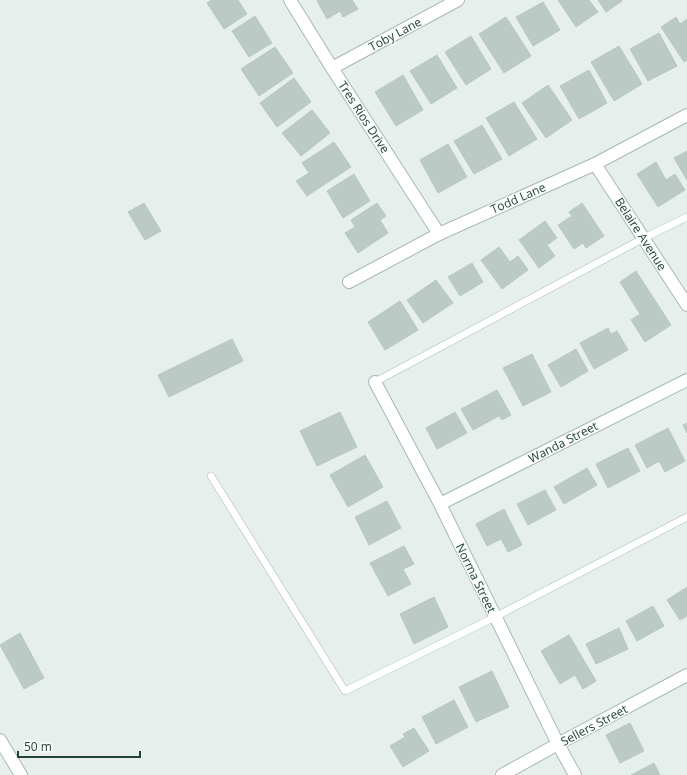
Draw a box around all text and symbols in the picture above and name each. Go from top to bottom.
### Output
street label: Toby Lane [366,13,425,55]
street label: Tres Rios Drive [334,78,394,157]
street label: Todd Lane [488,178,548,218]
street label: Belaire Avenue [611,194,671,274]
street label: Wanda Street [525,417,601,467]
street label: Norma Street [452,540,500,616]
street label: Sellers Street [558,700,630,750]
scale bar [18,733,140,759]
text: 50 m [24,738,52,755]

